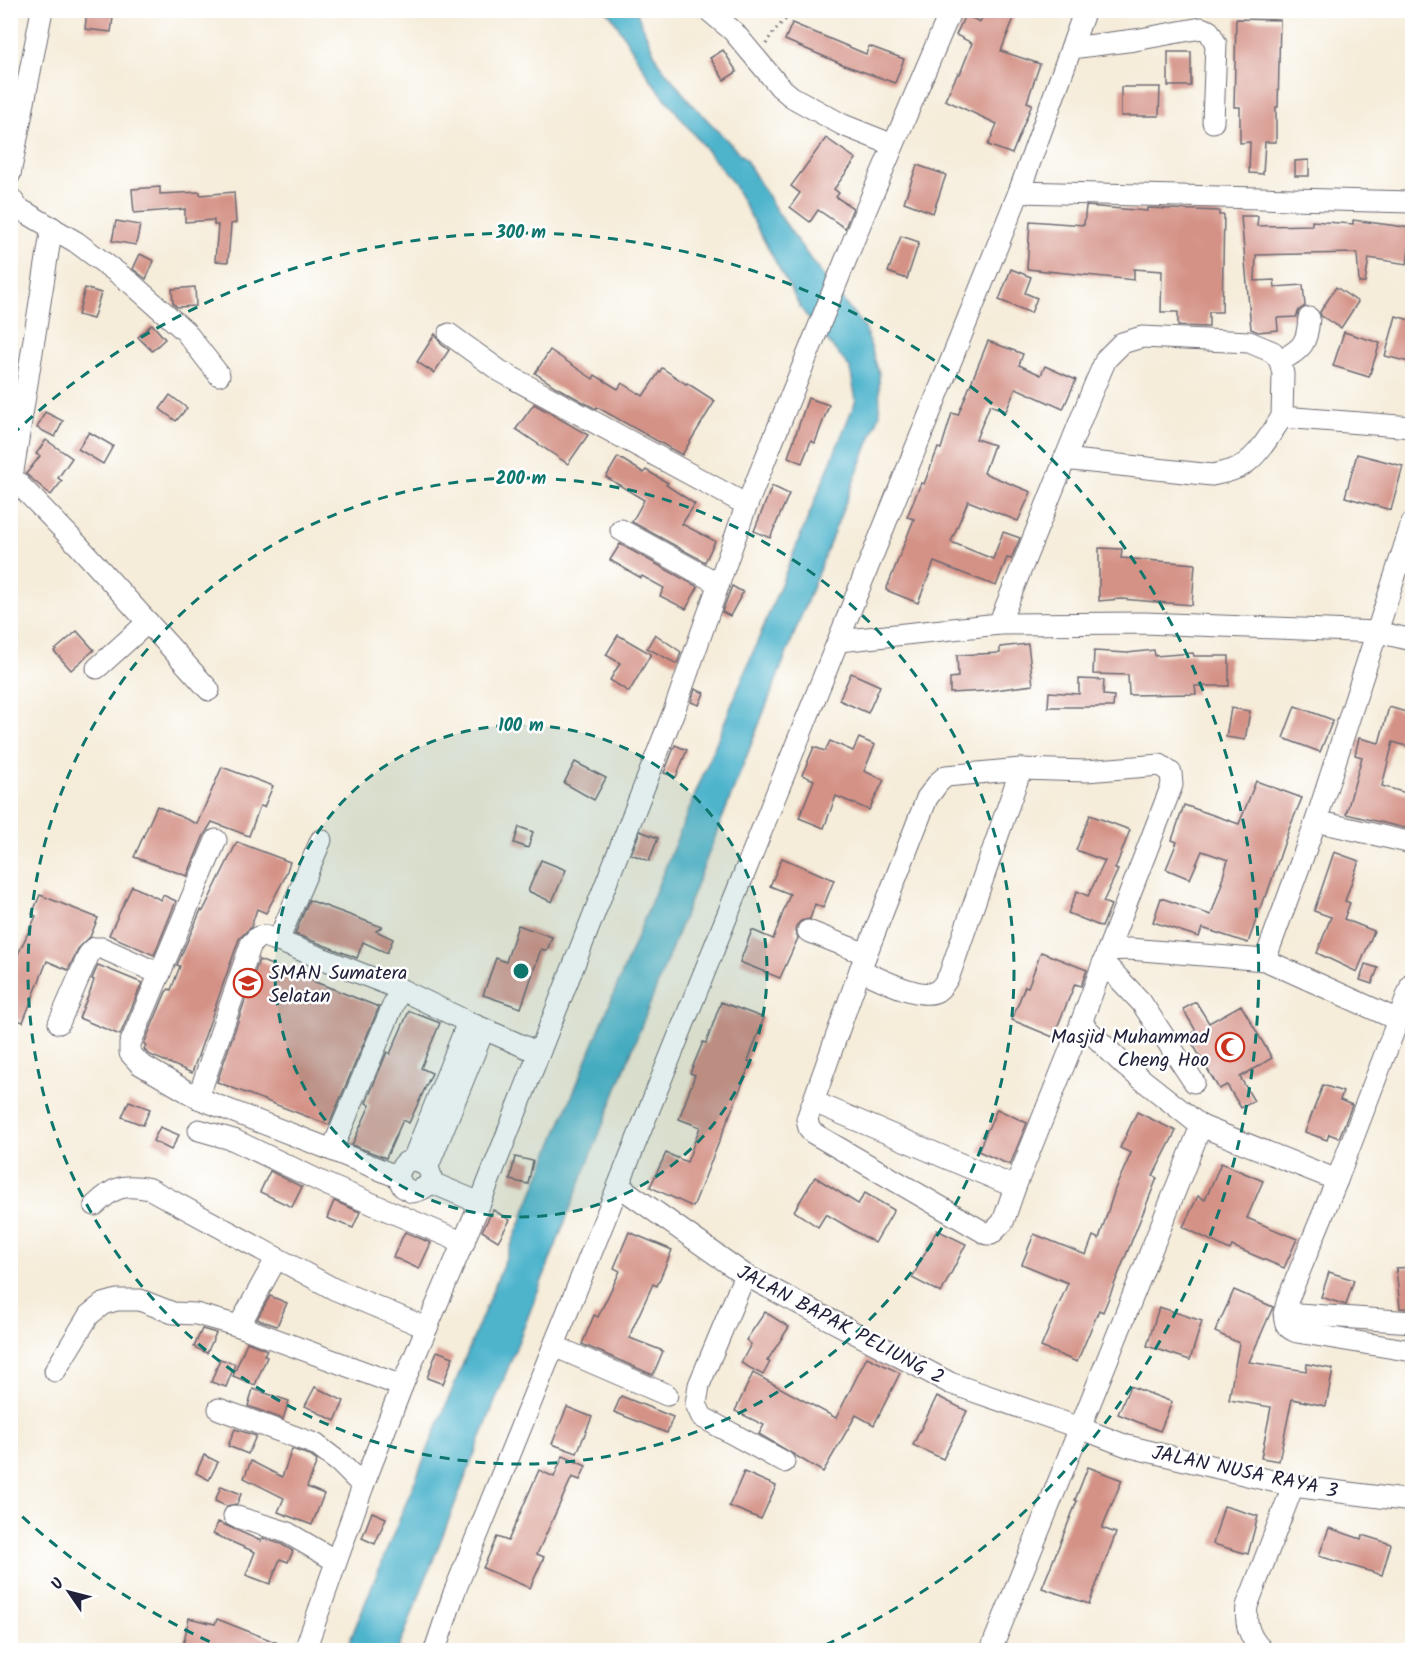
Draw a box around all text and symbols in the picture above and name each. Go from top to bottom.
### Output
text: 300 m [495,219,546,248]
text: 200 m [496,465,547,494]
text: 100 m [498,712,544,741]
place label: SMAN Sumatera Selatan [269,958,407,1013]
centre of rings [511,961,531,981]
school or university icon: SMAN Sumatera Selatan [232,967,264,999]
place label: Masjid Muhammad Cheng Hoo [1051,1022,1210,1077]
mosque icon: Masjid Muhammad Cheng Hoo [1214,1031,1246,1063]
street label: JALAN BAPAK PELIUNG 2 [731,1257,950,1394]
street label: JALAN NUSA RAYA 3 [1149,1438,1341,1508]
north arrow [39,1562,99,1622]
text: U [45,1573,71,1595]

